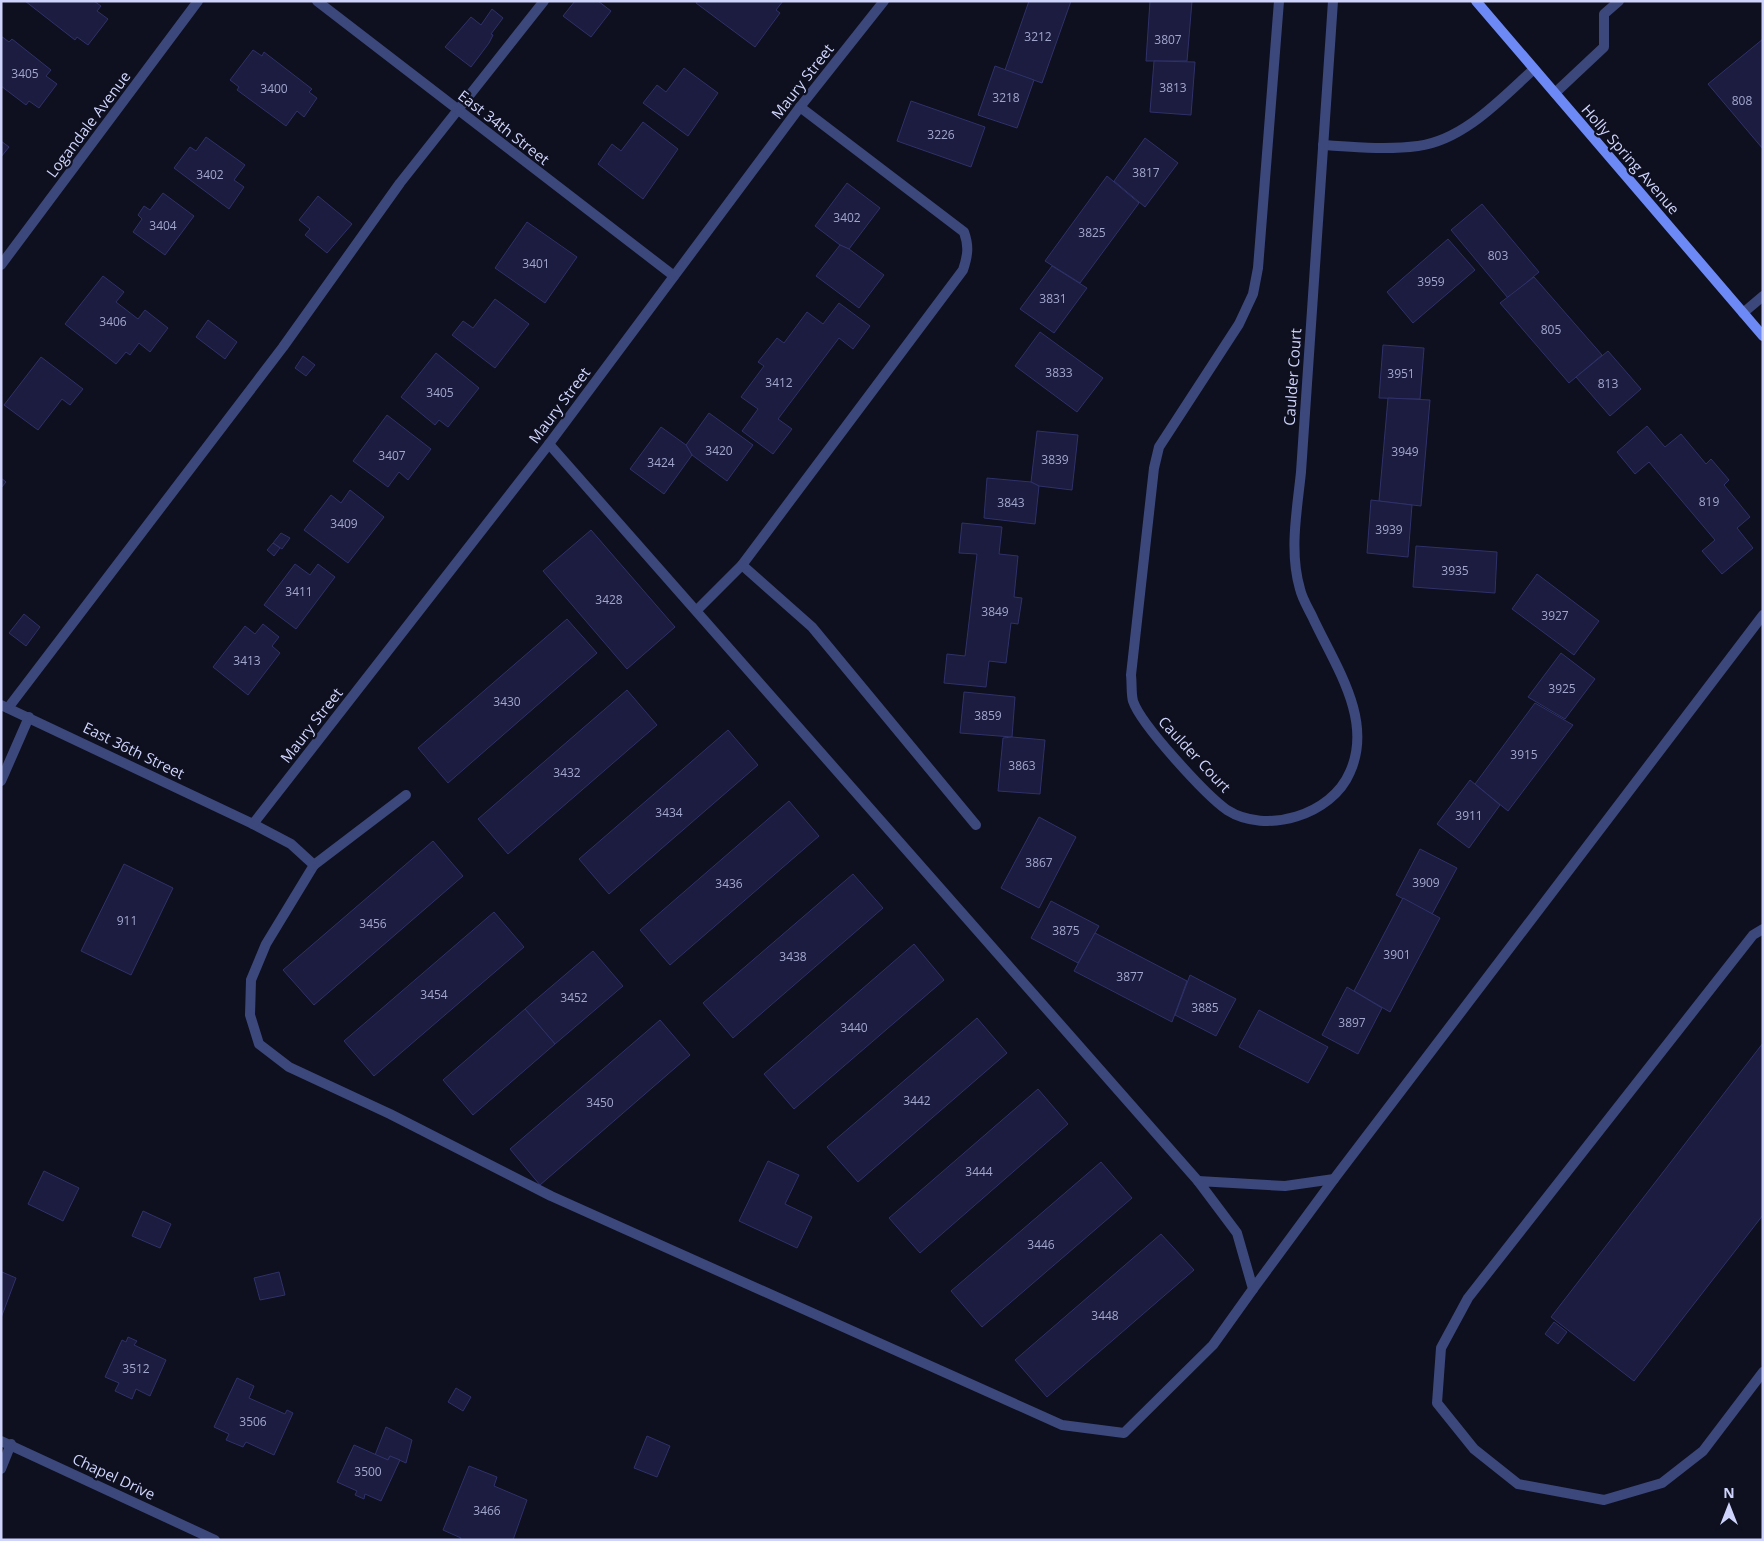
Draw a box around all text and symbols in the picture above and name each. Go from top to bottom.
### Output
house number: 3212 [1024,28,1052,45]
house number: 3807 [1154,31,1182,48]
street label: Maury Street [766,39,838,123]
house number: 3405 [11,65,39,82]
street label: Logandale Avenue [41,67,135,181]
house number: 3813 [1159,79,1187,96]
house number: 3400 [260,80,288,97]
street label: East 34th Street [454,85,554,169]
house number: 3218 [992,89,1020,106]
house number: 808 [1732,92,1752,109]
street label: Holly Spring Avenue [1578,100,1684,218]
house number: 3226 [927,126,955,143]
house number: 3817 [1132,164,1160,181]
house number: 3402 [196,166,224,183]
house number: 3402 [833,209,861,226]
house number: 3404 [149,217,177,234]
house number: 3825 [1078,224,1106,241]
house number: 803 [1488,247,1508,264]
house number: 3401 [522,255,550,272]
house number: 3959 [1417,273,1445,290]
house number: 3831 [1039,290,1067,307]
house number: 3406 [99,313,127,330]
house number: 805 [1541,321,1561,338]
street label: Caulder Court [1279,328,1305,426]
street label: Maury Street [524,363,594,447]
house number: 3833 [1045,364,1073,381]
house number: 3951 [1387,365,1415,382]
house number: 3412 [765,374,793,391]
house number: 813 [1598,375,1618,392]
house number: 3405 [426,384,454,401]
house number: 3420 [705,442,733,459]
house number: 3949 [1391,443,1419,460]
house number: 3407 [378,447,406,464]
house number: 3839 [1041,451,1069,468]
house number: 3424 [647,454,675,471]
house number: 819 [1699,493,1719,510]
house number: 3843 [997,494,1025,511]
house number: 3409 [330,515,358,532]
house number: 3939 [1375,521,1403,538]
house number: 3935 [1441,562,1469,579]
house number: 3411 [285,583,313,600]
house number: 3428 [595,591,623,608]
house number: 3849 [981,603,1009,620]
house number: 3927 [1541,607,1569,624]
house number: 3413 [233,652,261,669]
house number: 3925 [1548,680,1576,697]
street label: Maury Street [275,683,347,767]
house number: 3430 [493,693,521,710]
house number: 3859 [974,707,1002,724]
street label: Caulder Court [1154,712,1236,796]
street label: East 36th Street [80,717,188,783]
house number: 3915 [1510,746,1538,763]
house number: 3863 [1008,757,1036,774]
house number: 3432 [553,764,581,781]
house number: 3434 [655,804,683,821]
house number: 3911 [1455,807,1483,824]
house number: 3867 [1025,854,1053,871]
house number: 3909 [1412,874,1440,891]
house number: 3436 [715,875,743,892]
house number: 911 [117,912,137,929]
house number: 3456 [359,915,387,932]
house number: 3875 [1052,922,1080,939]
house number: 3901 [1383,946,1411,963]
house number: 3438 [779,948,807,965]
house number: 3877 [1116,968,1144,985]
house number: 3454 [420,986,448,1003]
house number: 3452 [560,989,588,1006]
house number: 3885 [1191,999,1219,1016]
house number: 3897 [1338,1014,1366,1031]
house number: 3440 [840,1019,868,1036]
house number: 3442 [903,1092,931,1109]
house number: 3450 [586,1094,614,1111]
house number: 3444 [965,1163,993,1180]
house number: 3446 [1027,1236,1055,1253]
house number: 3448 [1091,1307,1119,1324]
house number: 3512 [122,1360,150,1377]
house number: 3506 [239,1413,267,1430]
street label: Chapel Drive [69,1448,159,1504]
house number: 3500 [354,1463,382,1480]
north arrow [1704,1481,1754,1531]
text: N [1723,1483,1735,1502]
house number: 3466 [473,1502,501,1519]

